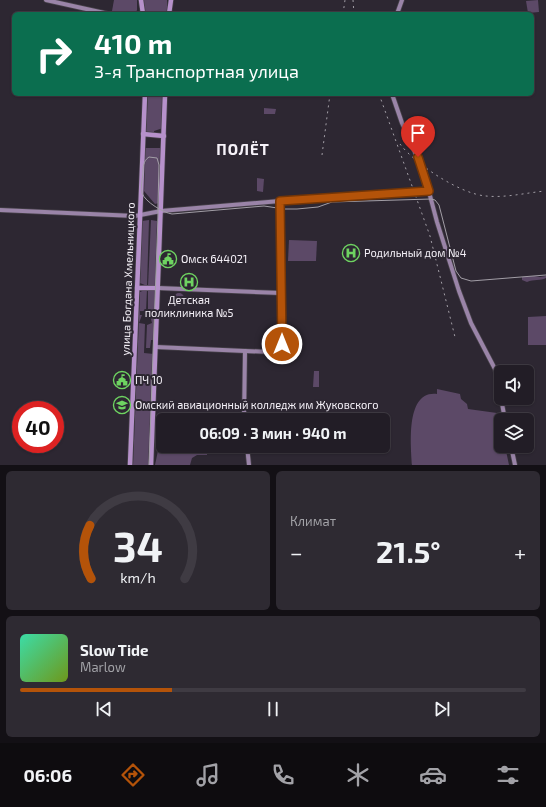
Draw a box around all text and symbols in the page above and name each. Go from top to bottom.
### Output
text: 410 m [94,26,172,60]
icon: right [28,28,80,80]
text: 3-я Транспортная улица [94,60,299,82]
pin [401,116,435,157]
icon: arrive [407,122,429,144]
district label: ПОЛЁТ [216,140,270,158]
street label: улица Богдана Хмельницкого [118,202,138,356]
hospital icon: Родильный дом №4 [341,243,361,263]
place label: Родильный дом №4 [364,246,467,259]
public building icon: Омск 644021 [158,249,178,269]
place label: Омск 644021 [181,252,247,265]
hospital icon: Детская поликлиника №5 [179,272,199,292]
place label: Детская поликлиника №5 [145,293,233,319]
position arrow [261,323,303,365]
map controls [494,365,534,453]
button: sound [494,365,534,405]
public building icon: ПЧ 10 [112,370,132,390]
place label: ПЧ 10 [135,373,163,386]
school or university icon: Омский авиационный колледж им Жуковского [112,395,132,415]
place label: Омский авиационный колледж им Жуковского [135,398,379,412]
speed limit sign: 40 [12,401,64,453]
button: layers [494,413,534,453]
text: 06:09 · 3 мин · 940 m [199,424,347,442]
text: Климат [290,513,336,529]
text: 34 [113,519,163,569]
text: 21.5° [376,533,441,569]
text: − [290,539,303,565]
text: + [514,539,526,565]
text: km/h [120,568,156,585]
text: Slow Tide [80,641,148,659]
text: Marlow [80,659,126,675]
icon: previous [93,698,115,720]
icon: pause [262,698,284,720]
icon: next [431,698,453,720]
icon: directions [119,761,147,789]
icon: music [194,761,222,789]
icon: phone [269,761,297,789]
icon: climate [344,761,372,789]
icon: car [419,761,447,789]
icon: filters [494,761,522,789]
text: 06:06 [24,764,72,786]

